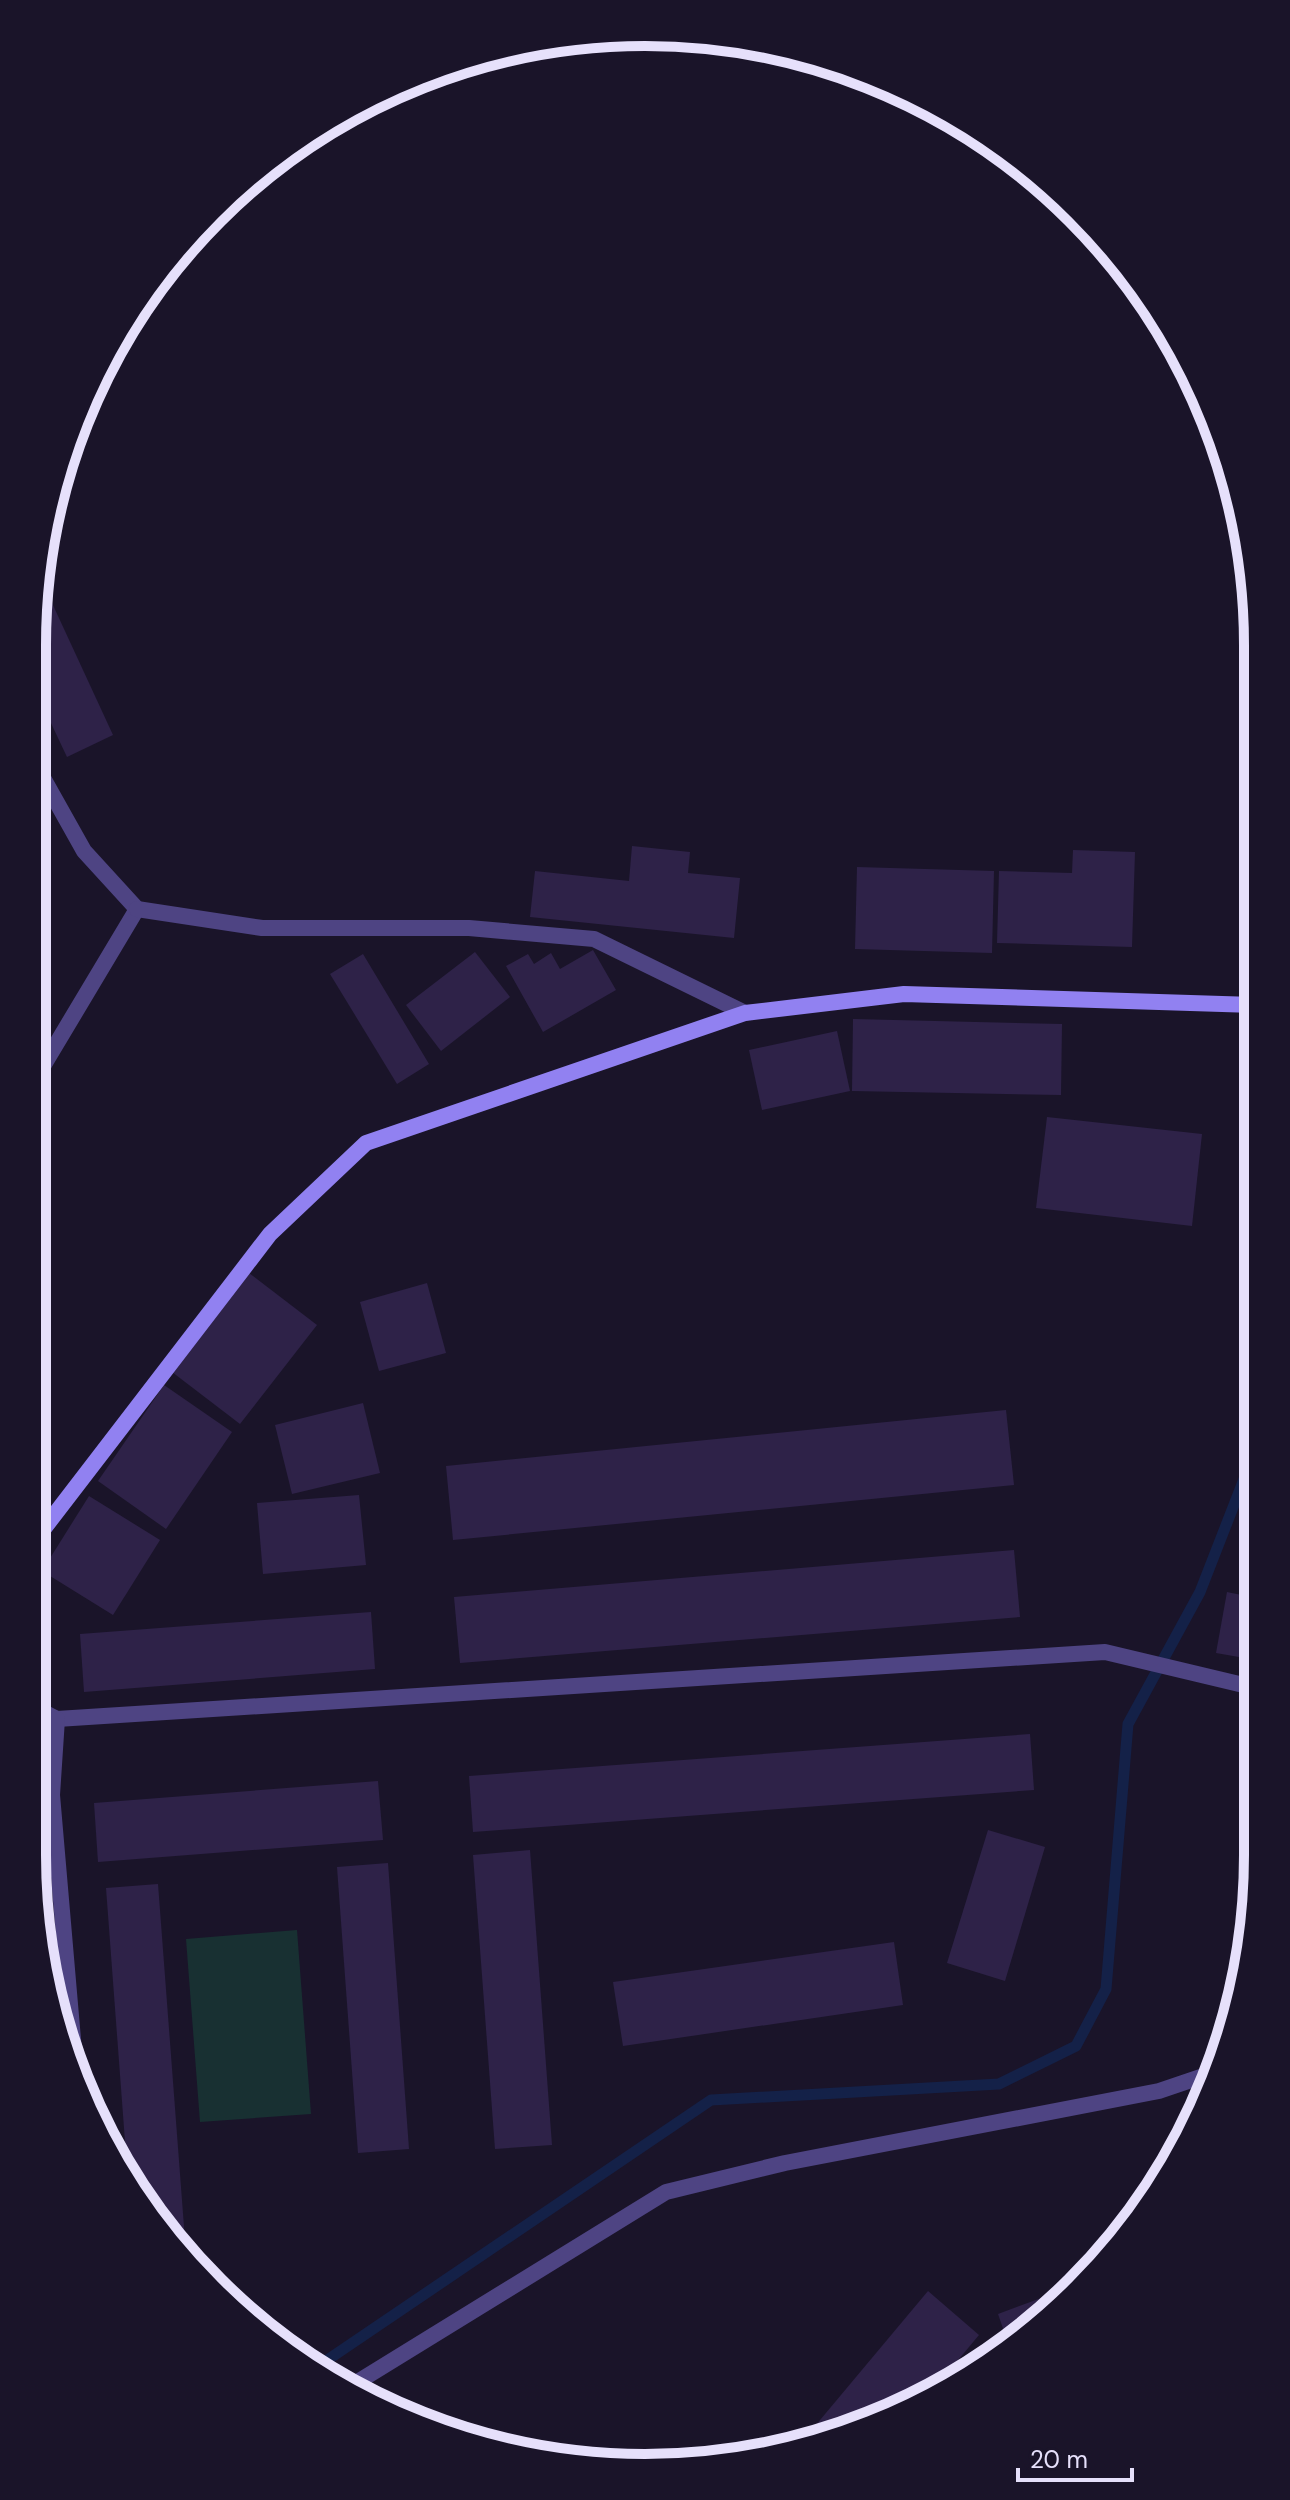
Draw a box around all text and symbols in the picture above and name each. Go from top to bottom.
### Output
scale bar [1018,2432,1132,2482]
text: 20 m [1030,2444,1088,2475]

